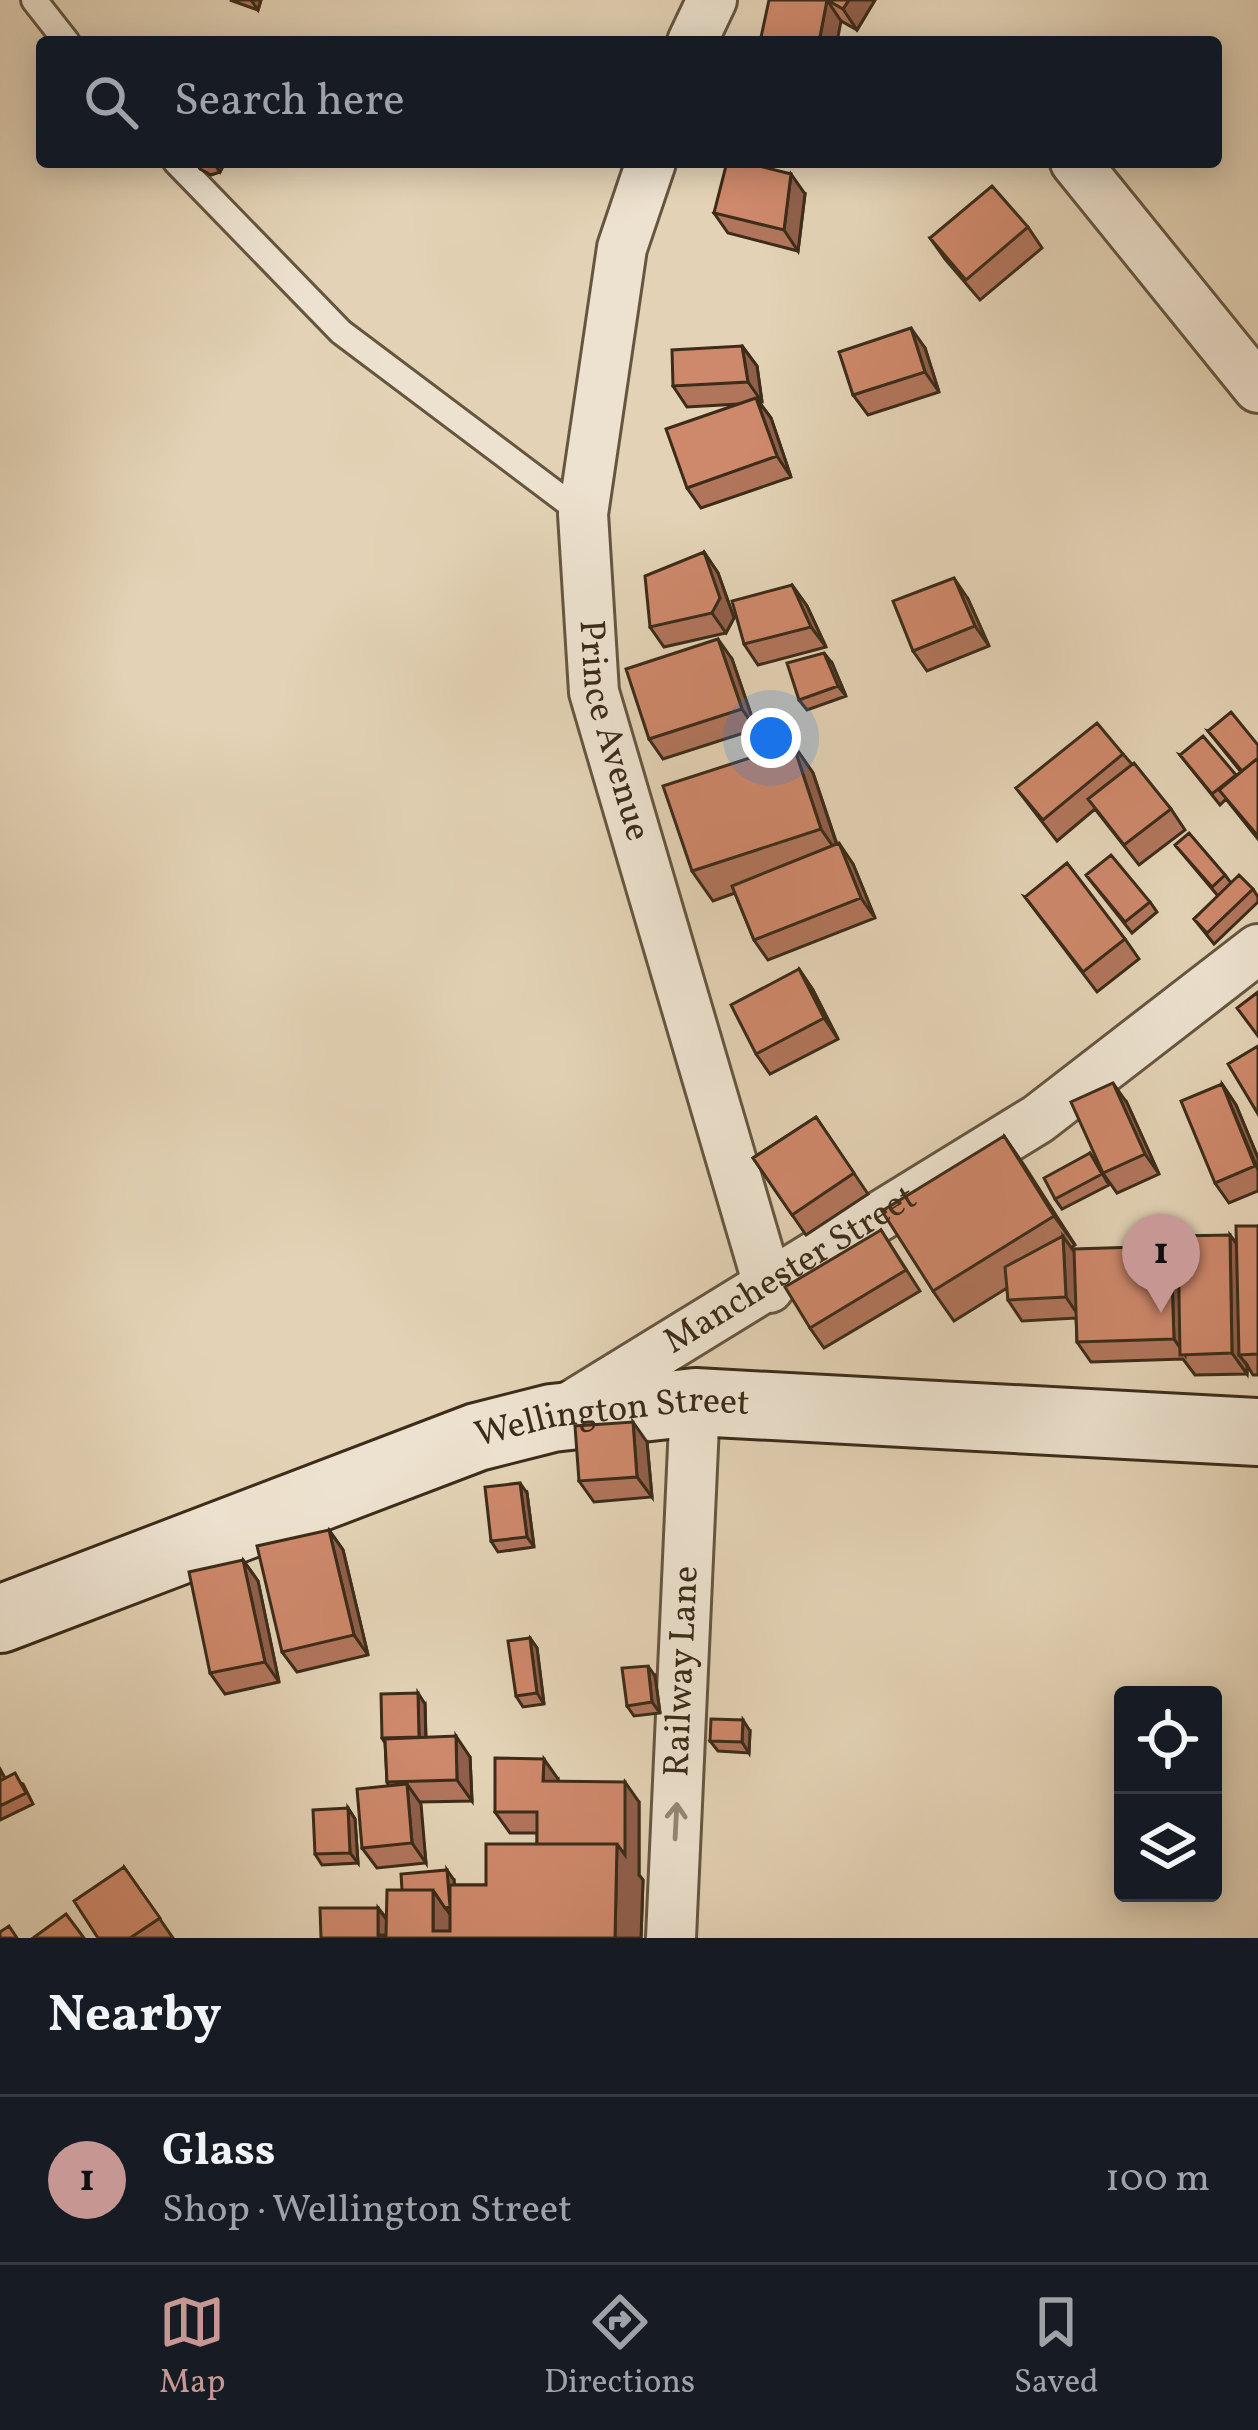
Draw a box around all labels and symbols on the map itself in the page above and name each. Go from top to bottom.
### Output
street label: Prince Avenue [565,618,661,847]
your location [741,708,801,768]
street label: Manchester Street [655,1174,927,1368]
pin: 1 [1122,1214,1200,1313]
street label: Wellington Street [470,1377,751,1462]
street label: Railway Lane [653,1565,713,1778]
one-way arrow [665,1802,688,1841]

